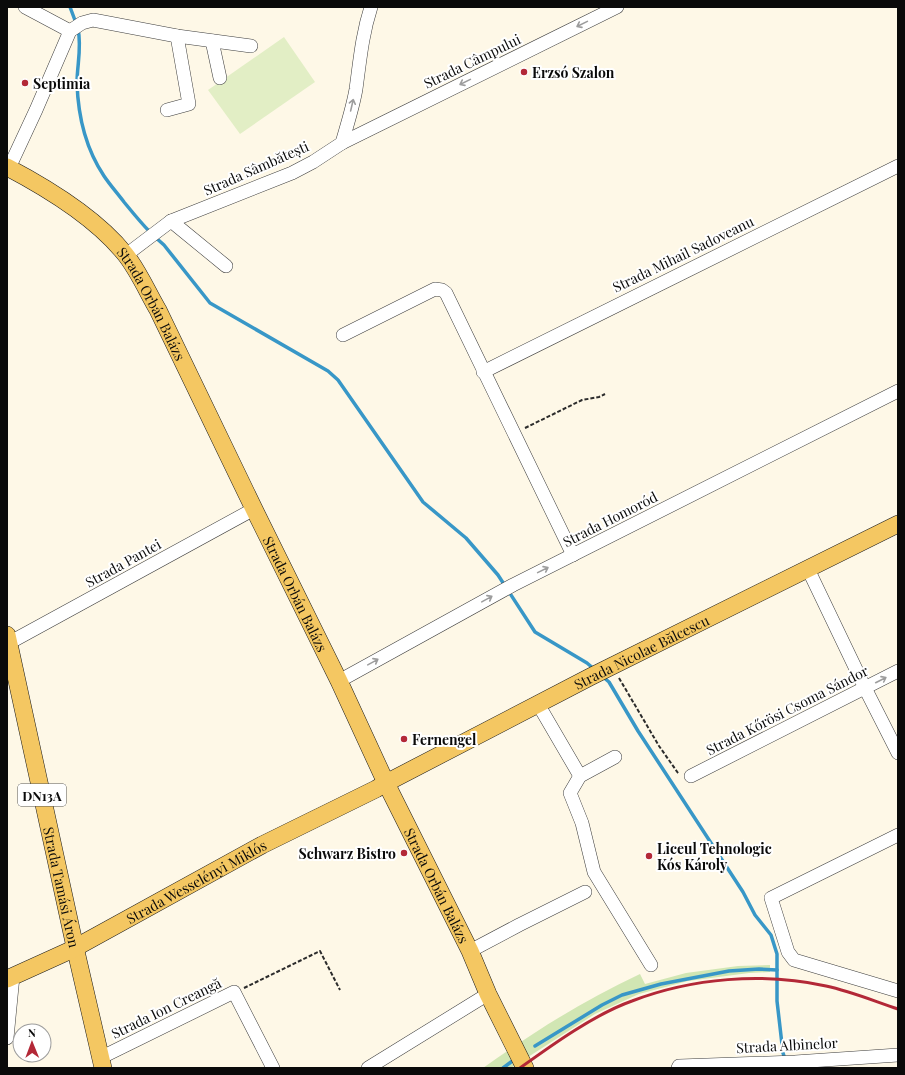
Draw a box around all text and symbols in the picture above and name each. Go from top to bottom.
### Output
one-way arrow [576,21,588,28]
street label: Strada Câmpului [420,29,524,93]
place label: Erzsó Szalon [532,63,615,82]
marker: Erzsó Szalon [519,67,529,77]
place label: Septimia [33,74,91,93]
marker: Septimia [20,78,30,88]
one-way arrow [459,79,471,86]
one-way arrow [349,99,357,112]
street label: Strada Sâmbătești [200,136,312,200]
street label: Strada Mihail Sadoveanu [609,212,757,296]
street label: Strada Orbán Balázs [113,243,190,364]
street label: Strada Homoród [559,487,661,551]
street label: Strada Orbán Balázs [259,533,332,655]
street label: Strada Pantei [82,534,164,592]
one-way arrow [536,566,548,573]
one-way arrow [481,595,493,603]
street label: Strada Nicolae Bălcescu [570,610,712,693]
one-way arrow [367,658,379,665]
street label: Strada Kőrösi Csoma Sándor [703,660,872,759]
one-way arrow [875,676,887,683]
place label: Fernengel [412,730,477,749]
marker: Fernengel [399,734,409,744]
road number: DN13A [18,784,66,806]
street label: Strada Orbán Balázs [400,824,474,946]
street label: Strada Tamási Áron [40,825,84,950]
street label: Strada Wesselényi Miklós [123,835,269,927]
place label: Liceul Tehnologic Kós Károly [657,839,772,874]
place label: Schwarz Bistro [299,844,396,863]
marker: Schwarz Bistro [399,848,409,858]
marker: Liceul Tehnologic Kós Károly [644,851,654,861]
street label: Strada Ion Creangă [108,973,224,1043]
north arrow [12,1023,52,1063]
text: N [28,1025,36,1040]
street label: Strada Albinelor [736,1033,839,1057]

